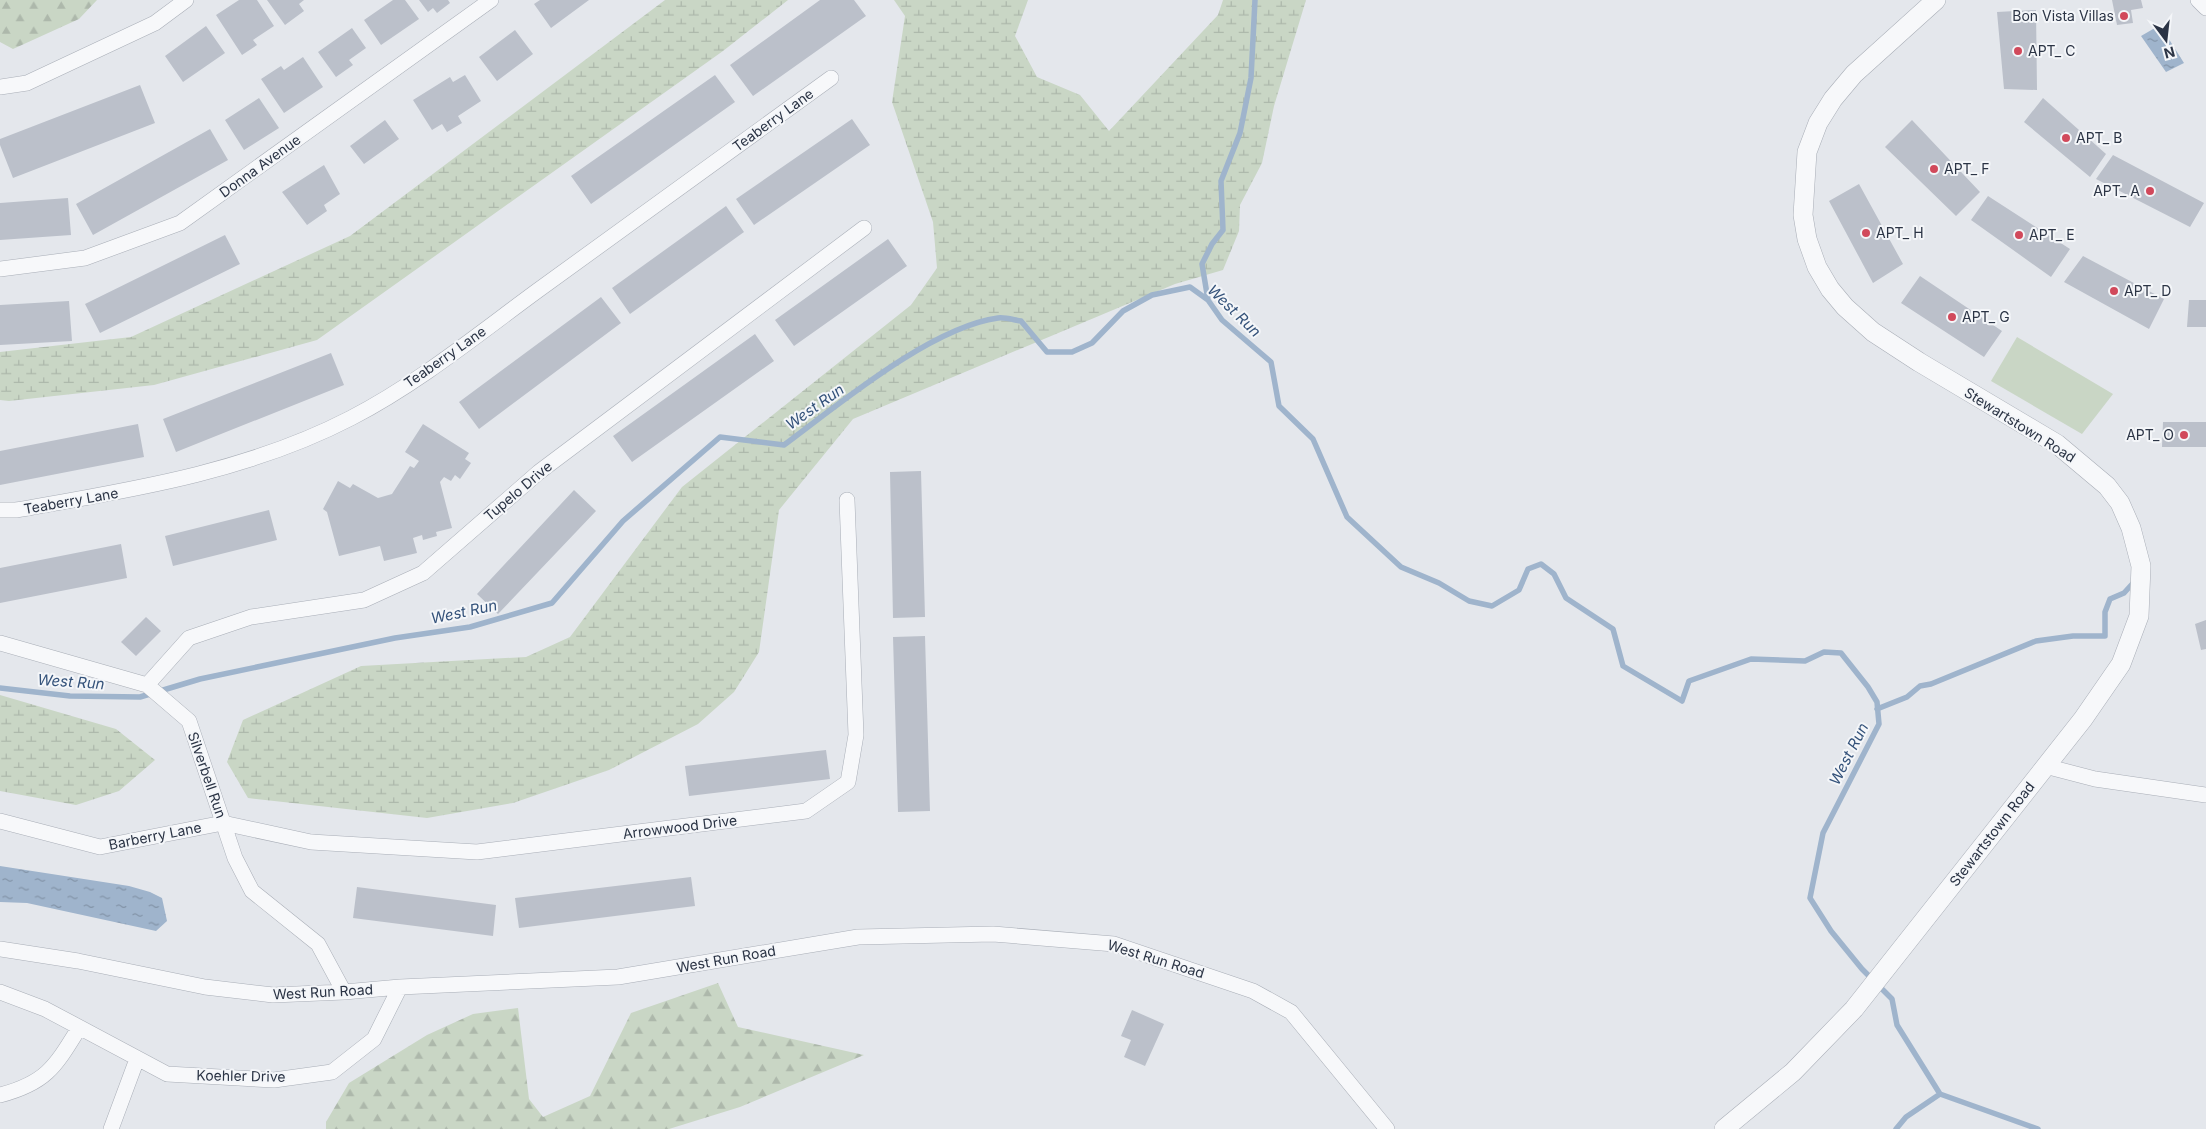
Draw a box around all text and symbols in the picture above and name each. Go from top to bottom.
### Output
place label: Bon Vista Villas [2012,7,2114,24]
marker: Bon Vista Villas [2118,10,2130,22]
north arrow [2141,15,2191,65]
place label: APT_ C [2028,42,2075,59]
text: N [2162,43,2177,63]
marker: APT_ C [2012,45,2024,57]
street label: Teaberry Lane [729,85,816,155]
place label: APT_ B [2076,129,2122,146]
street label: Donna Avenue [216,130,304,201]
marker: APT_ B [2060,132,2072,144]
place label: APT_ F [1944,160,1989,177]
marker: APT_ F [1928,163,1940,175]
place label: APT_ A [2093,182,2140,199]
marker: APT_ A [2144,185,2156,197]
place label: APT_ H [1876,224,1924,241]
place label: APT_ E [2029,226,2075,243]
marker: APT_ H [1860,227,1872,239]
marker: APT_ E [2013,229,2025,241]
water label: West Run [1204,280,1265,341]
place label: APT_ D [2124,282,2171,299]
marker: APT_ D [2108,285,2120,297]
place label: APT_ G [1962,308,2010,325]
marker: APT_ G [1946,311,1958,323]
street label: Teaberry Lane [401,322,489,391]
water label: West Run [782,379,848,434]
street label: Stewartstown Road [1961,383,2079,466]
place label: APT_ O [2126,426,2174,443]
marker: APT_ O [2178,429,2190,441]
street label: Tupelo Drive [480,457,555,524]
street label: Teaberry Lane [22,484,120,517]
water label: West Run [429,595,499,628]
water label: West Run [37,670,105,693]
water label: West Run [1825,719,1872,788]
street label: Silverbell Run [185,729,230,820]
street label: Stewartstown Road [1946,778,2038,889]
street label: Arrowwood Drive [622,811,738,842]
street label: Barberry Lane [107,818,203,853]
street label: West Run Road [1106,936,1207,981]
street label: West Run Road [675,941,777,976]
street label: West Run Road [272,980,374,1003]
street label: Koehler Drive [196,1066,286,1085]

